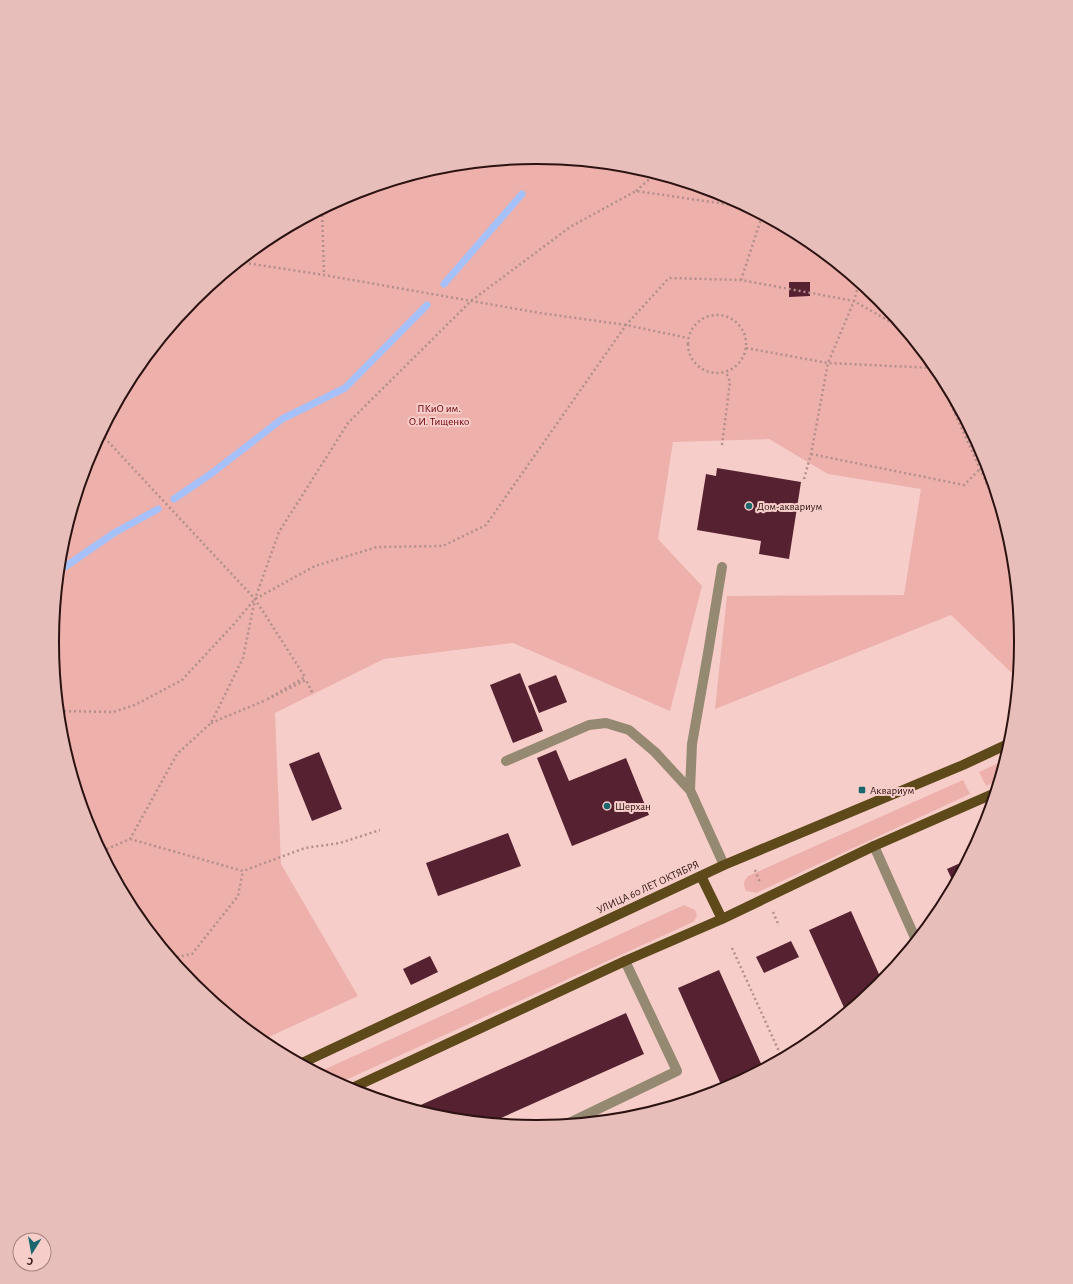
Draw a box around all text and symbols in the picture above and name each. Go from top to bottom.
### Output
park label: ПКиО им. О.И. Тищенко [409,403,469,427]
marker: Дом-аквариум [744,501,754,511]
place label: Дом-аквариум [757,501,822,512]
marker: Аквариум [857,785,867,795]
place label: Аквариум [870,785,914,796]
marker: Шерхан [602,801,612,811]
place label: Шерхан [615,801,651,812]
street label: УЛИЦА 60 ЛЕТ ОКТЯБРЯ [595,858,701,916]
north arrow [12,1232,52,1272]
text: С [26,1255,34,1267]

